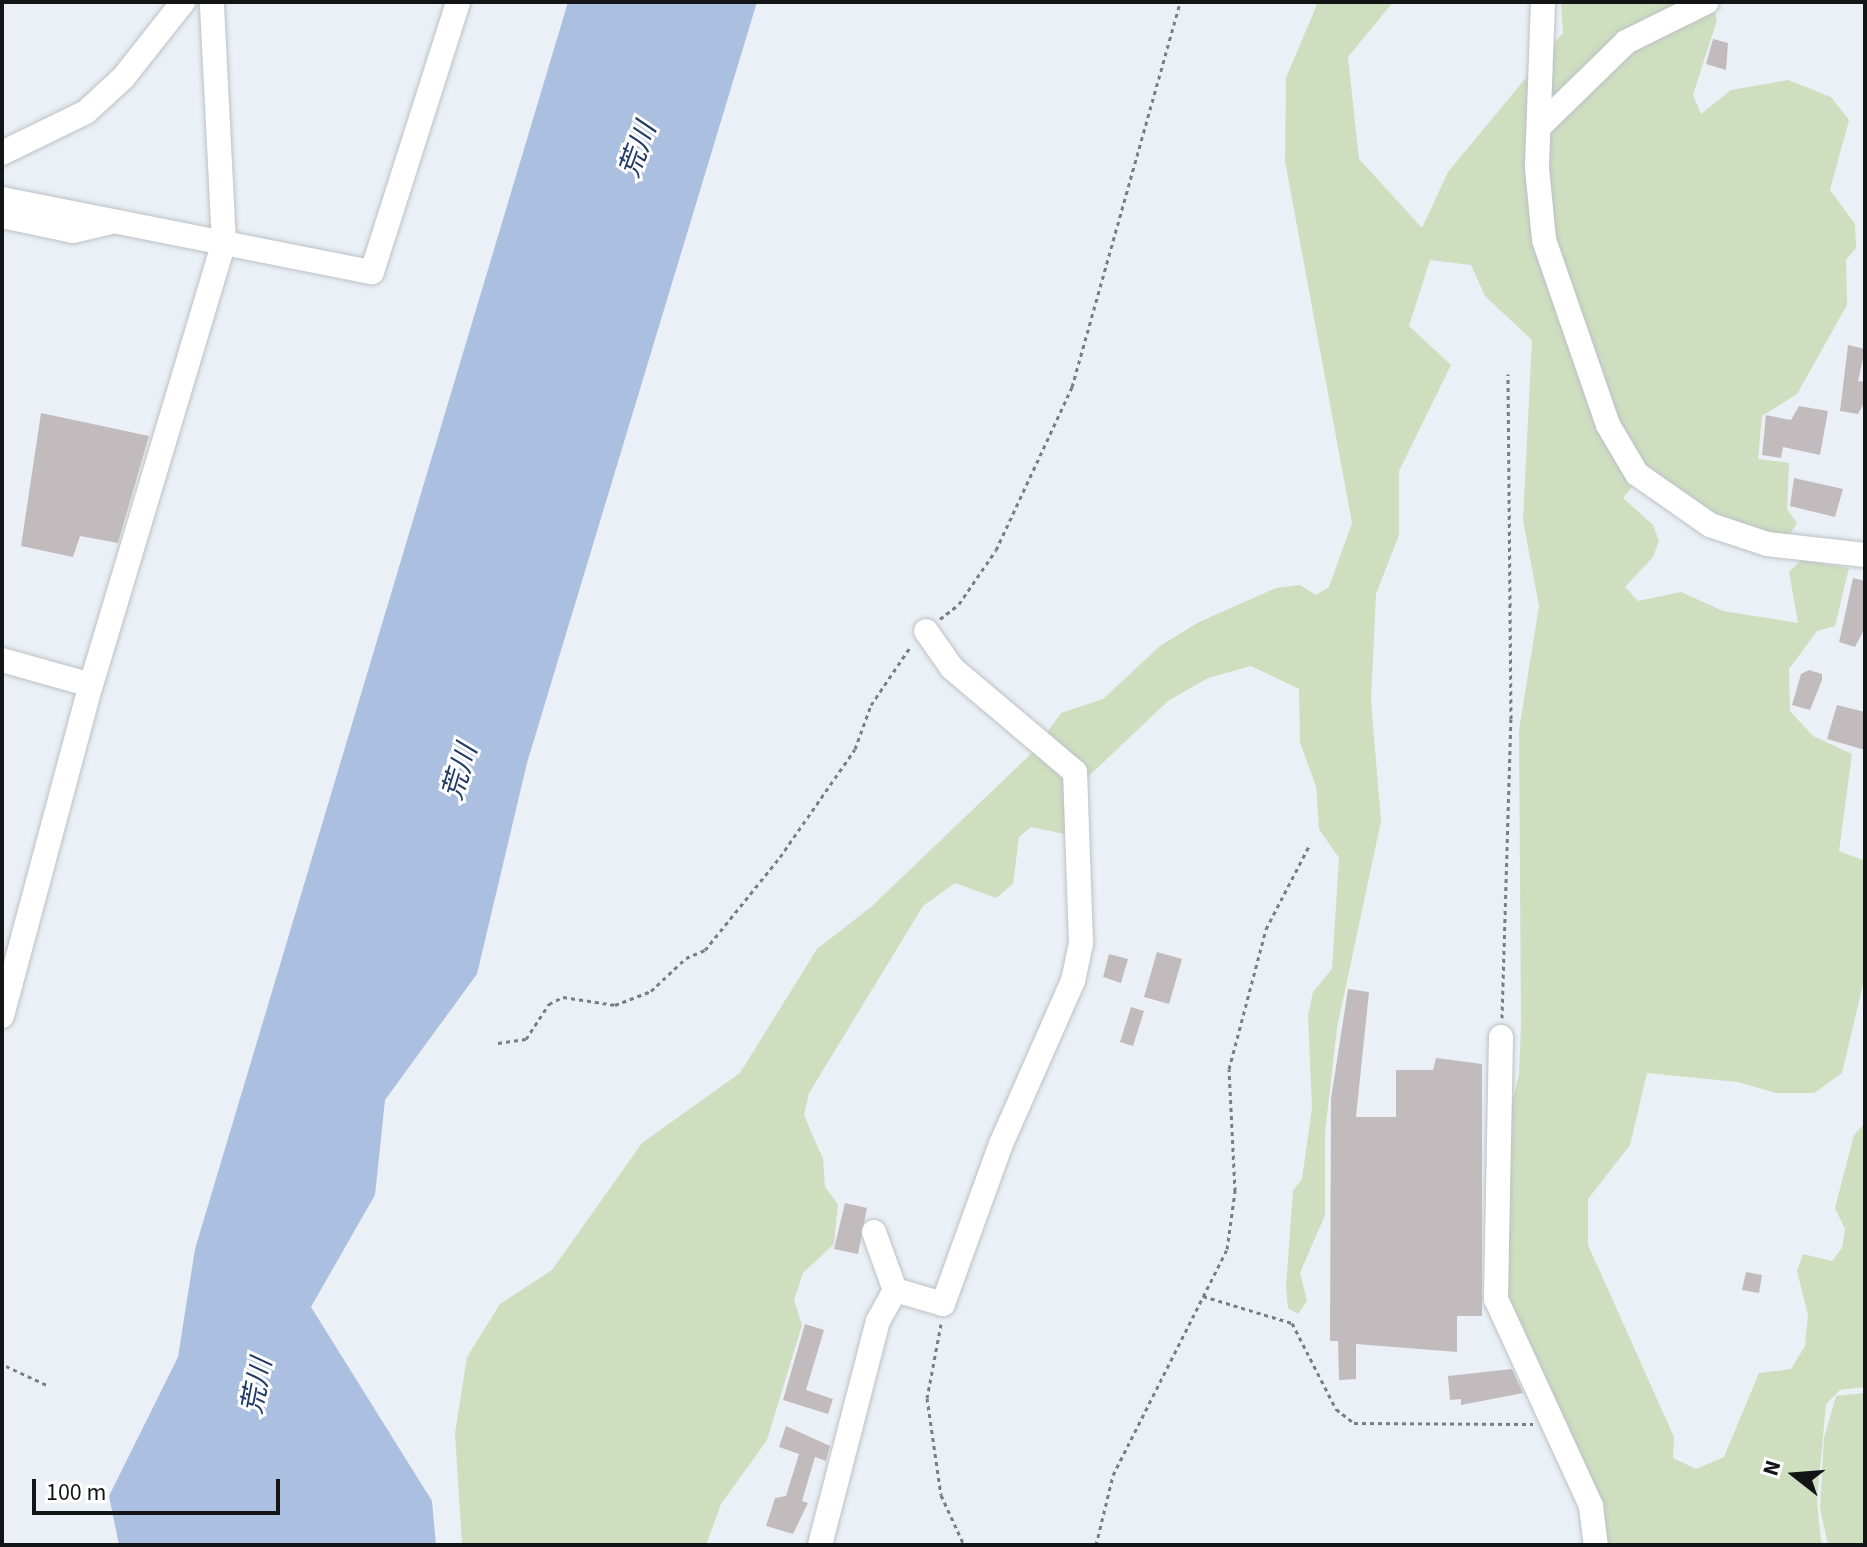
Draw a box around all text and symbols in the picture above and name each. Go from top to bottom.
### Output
water label: 荒川 [613,118,663,182]
water label: 荒川 [436,740,484,804]
water label: 荒川 [235,1355,279,1417]
north arrow [1755,1435,1835,1515]
text: N [1755,1456,1789,1480]
scale bar [36,1463,284,1513]
text: 100 m [46,1475,106,1510]

